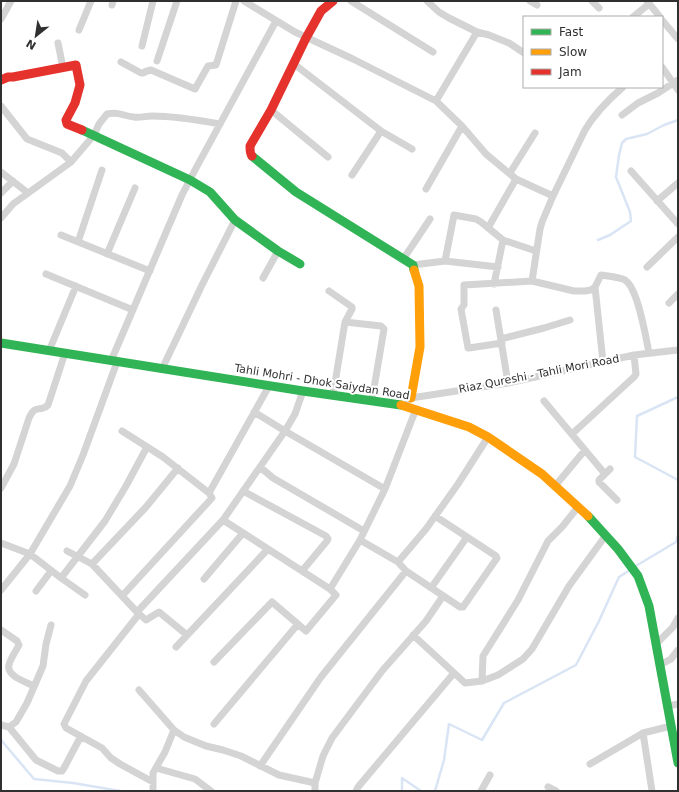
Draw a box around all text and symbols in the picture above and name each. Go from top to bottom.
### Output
north arrow [16,16,56,56]
legend [523,16,663,88]
text: Fast [559,25,583,39]
text: N [24,36,38,52]
text: Slow [559,45,587,59]
text: Jam [558,65,582,79]
street label: Riaz Qureshi - Tahli Mori Road [458,352,620,396]
street label: Tahli Mohri - Dhok Saiydan Road [233,362,410,402]

